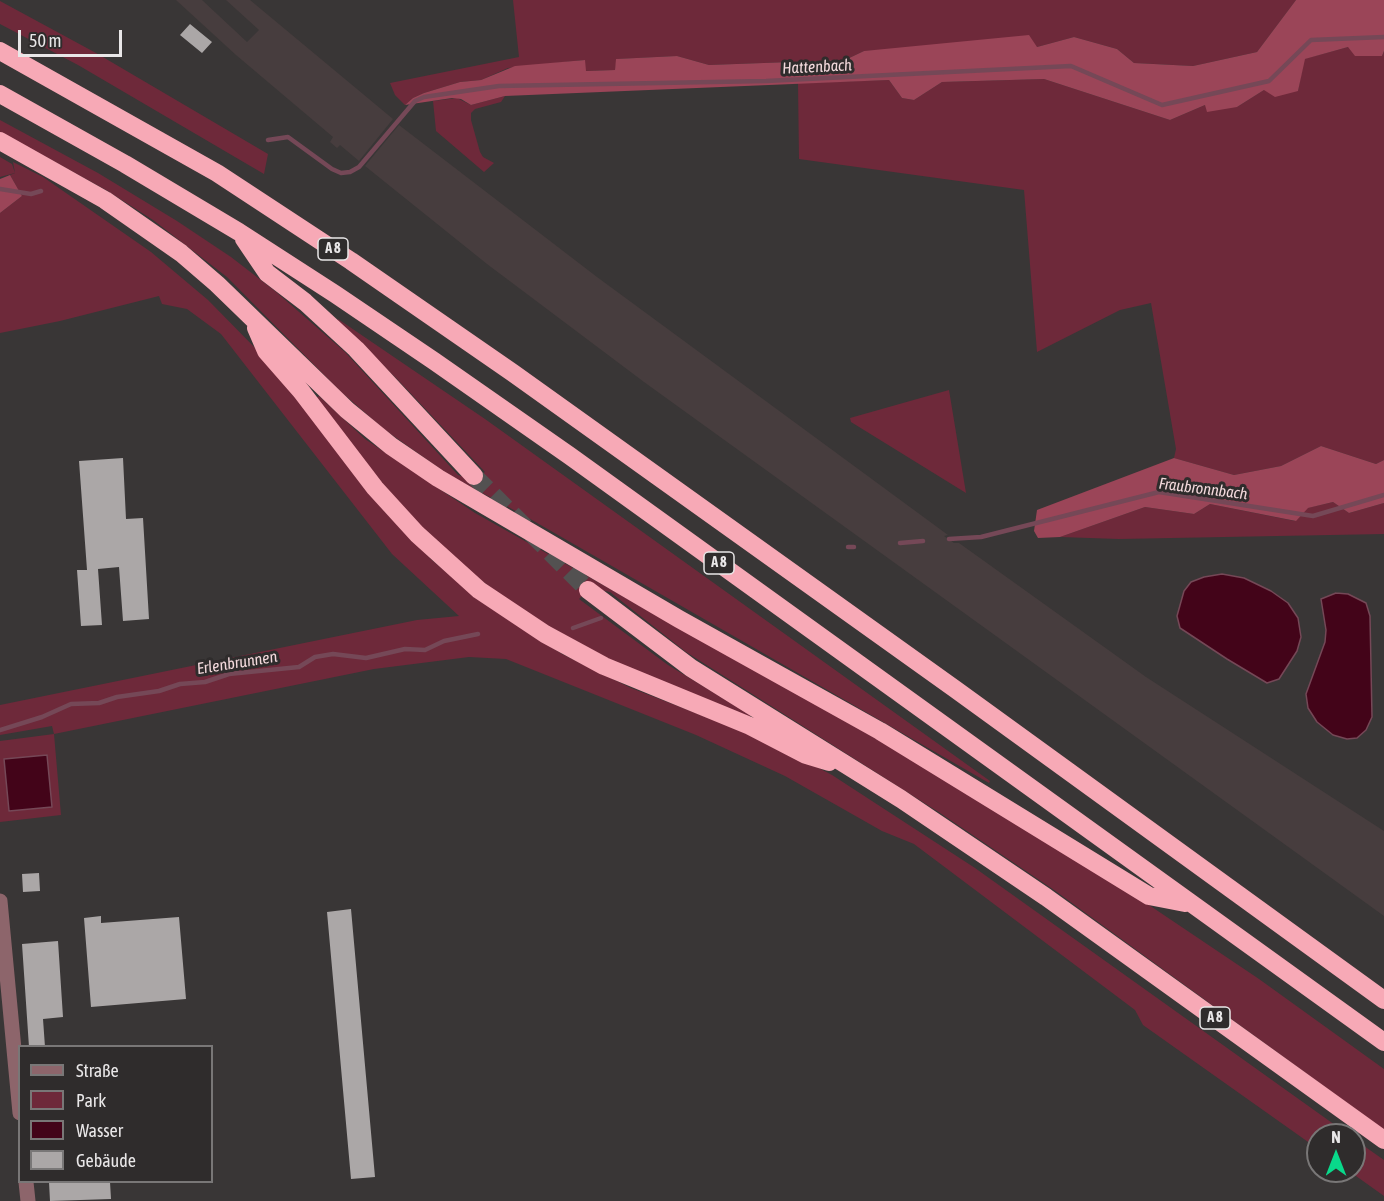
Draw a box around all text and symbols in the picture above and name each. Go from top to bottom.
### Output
scale bar [21,18,124,56]
text: 50 m [29,30,61,51]
water label: Hattenbach [782,56,852,78]
road number: A 8 [318,238,348,260]
water label: Fraubronnbach [1158,474,1248,504]
road number: A 8 [704,552,734,574]
water label: Erlenbrunnen [195,647,279,679]
road number: A 8 [1200,1007,1230,1029]
legend [18,1045,213,1183]
text: Straße [76,1060,119,1081]
text: Park [76,1090,106,1111]
text: Wasser [76,1120,123,1141]
north arrow [1306,1123,1366,1183]
text: N [1331,1128,1341,1146]
text: Gebäude [76,1150,136,1171]

